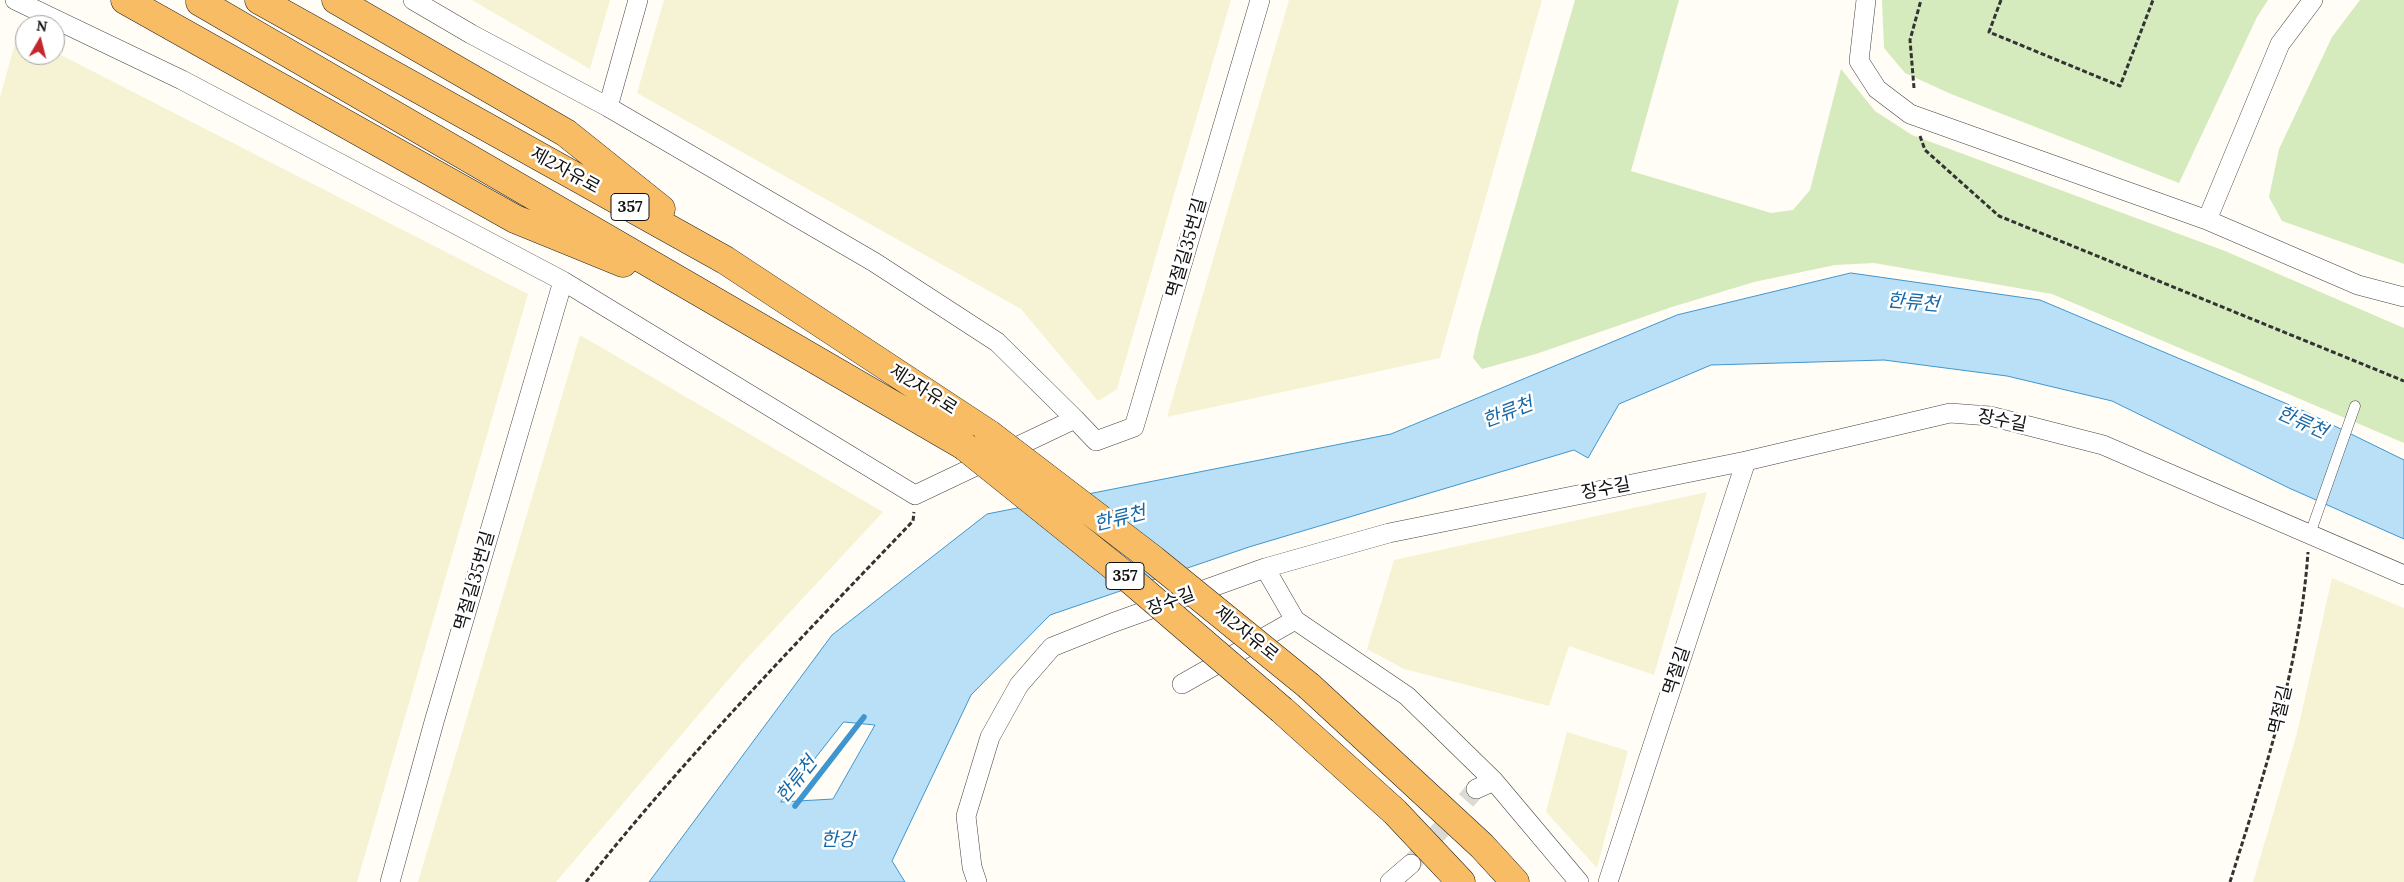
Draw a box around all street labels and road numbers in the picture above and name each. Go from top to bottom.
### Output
street label: 제2자유로 [527,143,603,199]
road number: 357 [611,193,649,220]
street label: 멱절길35번길 [1162,196,1212,300]
street label: 제2자유로 [885,360,961,420]
street label: 장수길 [1976,406,2028,436]
street label: 장수길 [1580,474,1632,504]
street label: 멱절길35번길 [450,529,500,633]
road number: 357 [1106,562,1144,590]
street label: 장수길 [1144,583,1198,621]
street label: 제2자유로 [1210,602,1282,666]
street label: 멱절길 [1659,644,1695,698]
street label: 멱절길 [2265,683,2297,737]

